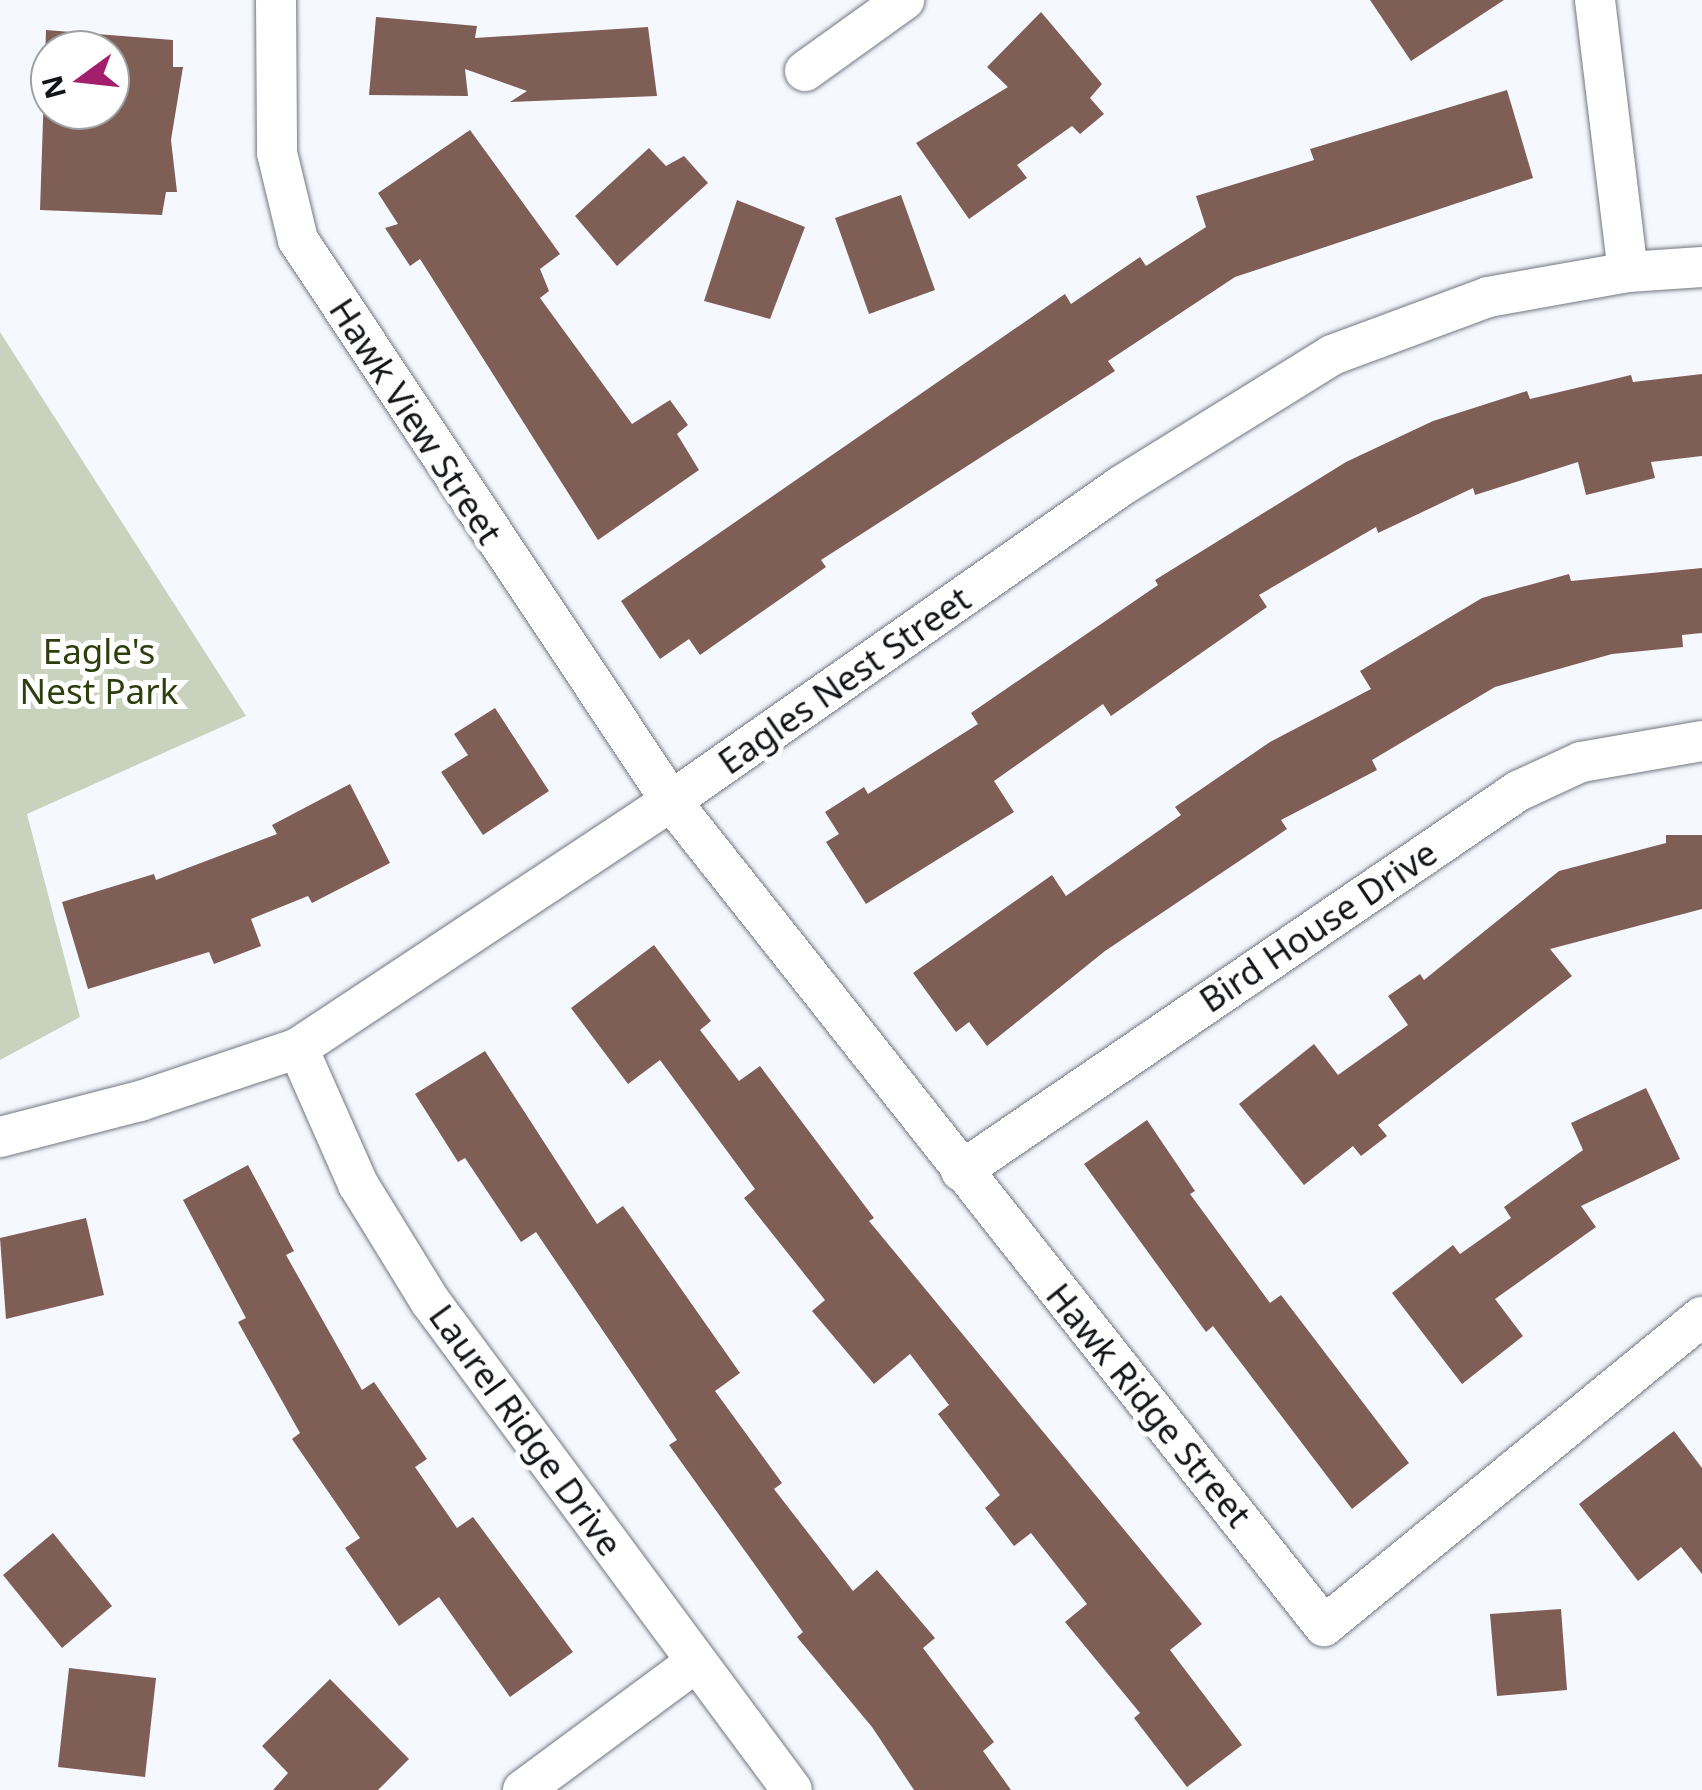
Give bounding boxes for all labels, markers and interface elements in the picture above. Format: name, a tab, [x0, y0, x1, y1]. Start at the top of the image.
north arrow	[30, 30, 130, 130]
text: N	[32, 71, 74, 103]
street label: Hawk View Street	[321, 290, 511, 552]
street label: Eagles Nest Street	[710, 577, 978, 783]
park label: Eagle's Nest Park	[20, 630, 178, 712]
street label: Bird House Drive	[1191, 831, 1445, 1021]
street label: Hawk Ridge Street	[1038, 1275, 1260, 1535]
street label: Laurel Ridge Drive	[421, 1296, 631, 1564]

